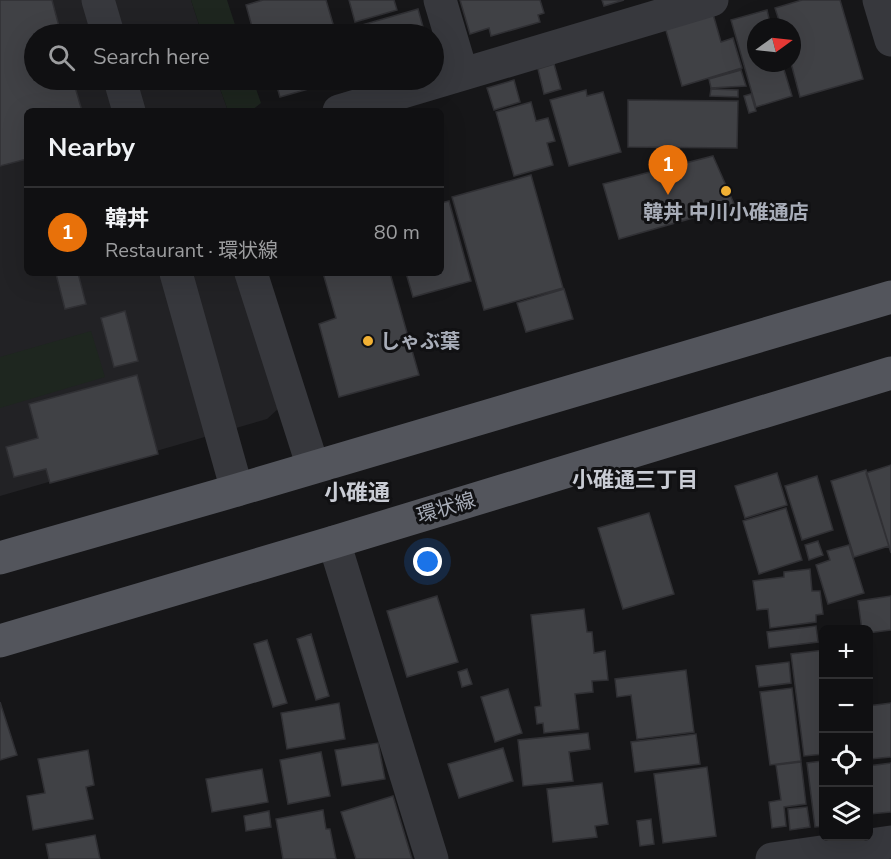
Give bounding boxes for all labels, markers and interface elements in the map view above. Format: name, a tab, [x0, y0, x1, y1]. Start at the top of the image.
north arrow	[747, 18, 801, 72]
search box	[24, 24, 444, 90]
icon: search	[45, 41, 78, 74]
text: Search here	[93, 42, 210, 72]
text: Nearby	[48, 130, 135, 165]
pin: 1	[648, 146, 688, 195]
marker: 韓丼 中川小碓通店	[719, 184, 733, 198]
place label: 韓丼 中川小碓通店	[643, 199, 809, 226]
text: 韓丼	[105, 204, 149, 234]
text: 1	[62, 219, 74, 246]
text: 80 m	[374, 219, 420, 246]
text: Restaurant · 環状線	[105, 237, 278, 264]
place label: しゃぶ葉	[380, 328, 460, 355]
marker: しゃぶ葉	[361, 334, 375, 348]
district label: 小碓通三丁目	[572, 466, 698, 494]
district label: 小碓通	[324, 478, 390, 508]
street label: 環状線	[413, 486, 479, 530]
your location	[413, 547, 442, 576]
map controls	[819, 625, 873, 841]
button: +	[819, 625, 873, 679]
button: −	[819, 679, 873, 733]
button: locate	[819, 733, 873, 787]
button: layers	[819, 787, 873, 841]

